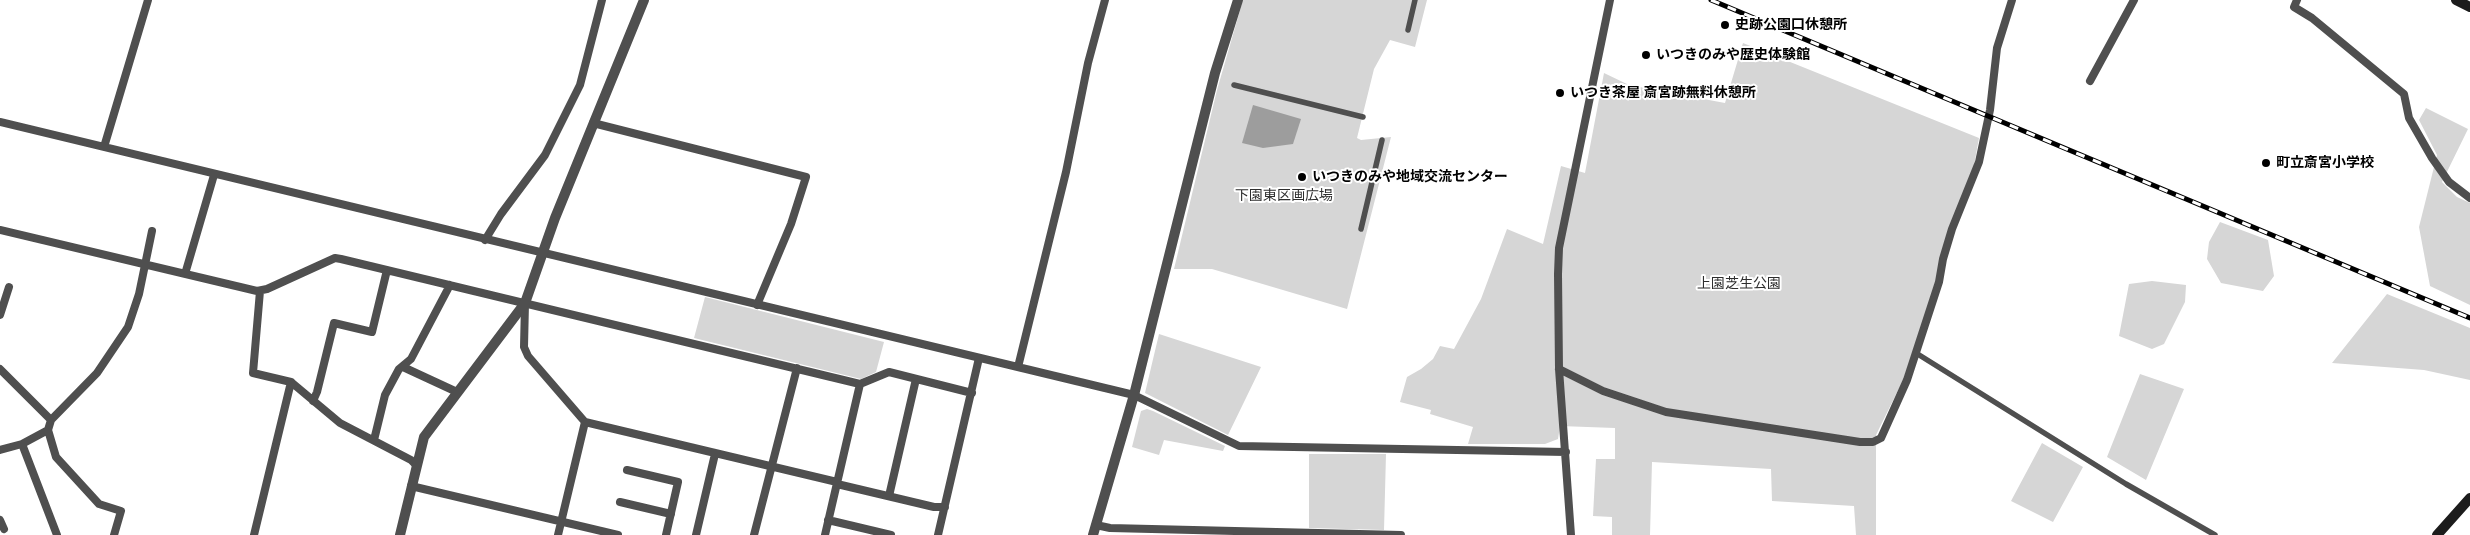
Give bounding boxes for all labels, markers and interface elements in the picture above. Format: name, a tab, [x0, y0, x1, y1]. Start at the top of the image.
place label: 史跡公園口休憩所	[1735, 17, 1847, 33]
marker: 史跡公園口休憩所	[1719, 19, 1731, 31]
place label: いつきのみや歴史体験館	[1656, 47, 1810, 63]
marker: いつきのみや歴史体験館	[1640, 49, 1652, 61]
place label: いつき茶屋 斎宮跡無料休憩所	[1570, 85, 1756, 101]
marker: いつき茶屋 斎宮跡無料休憩所	[1554, 87, 1566, 99]
place label: 町立斎宮小学校	[2276, 155, 2374, 171]
marker: 町立斎宮小学校	[2260, 157, 2272, 169]
place label: いつきのみや地域交流センター	[1312, 169, 1508, 185]
marker: いつきのみや地域交流センター	[1296, 171, 1308, 183]
park label: 下園東区画広場	[1235, 188, 1333, 204]
park label: 上園芝生公園	[1697, 276, 1781, 292]

